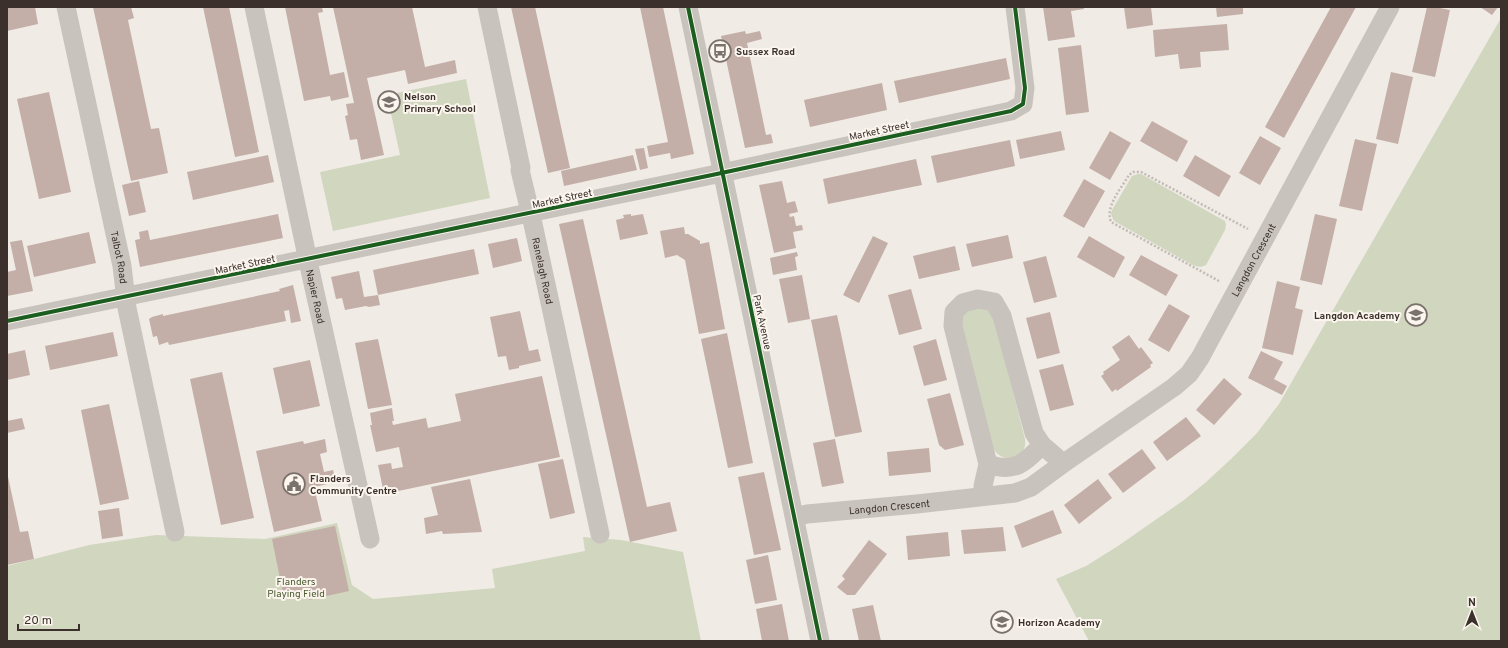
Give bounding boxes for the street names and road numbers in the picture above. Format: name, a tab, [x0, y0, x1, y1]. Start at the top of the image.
street label: Market Street	[848, 119, 911, 144]
street label: Market Street	[531, 187, 594, 212]
street label: Langdon Crescent	[1229, 221, 1280, 299]
street label: Talbot Road	[107, 230, 129, 285]
street label: Ranelagh Road	[528, 236, 555, 306]
street label: Market Street	[214, 253, 277, 278]
street label: Napier Road	[302, 268, 327, 325]
street label: Park Avenue	[749, 294, 774, 351]
street label: Langdon Crescent	[848, 498, 931, 518]

